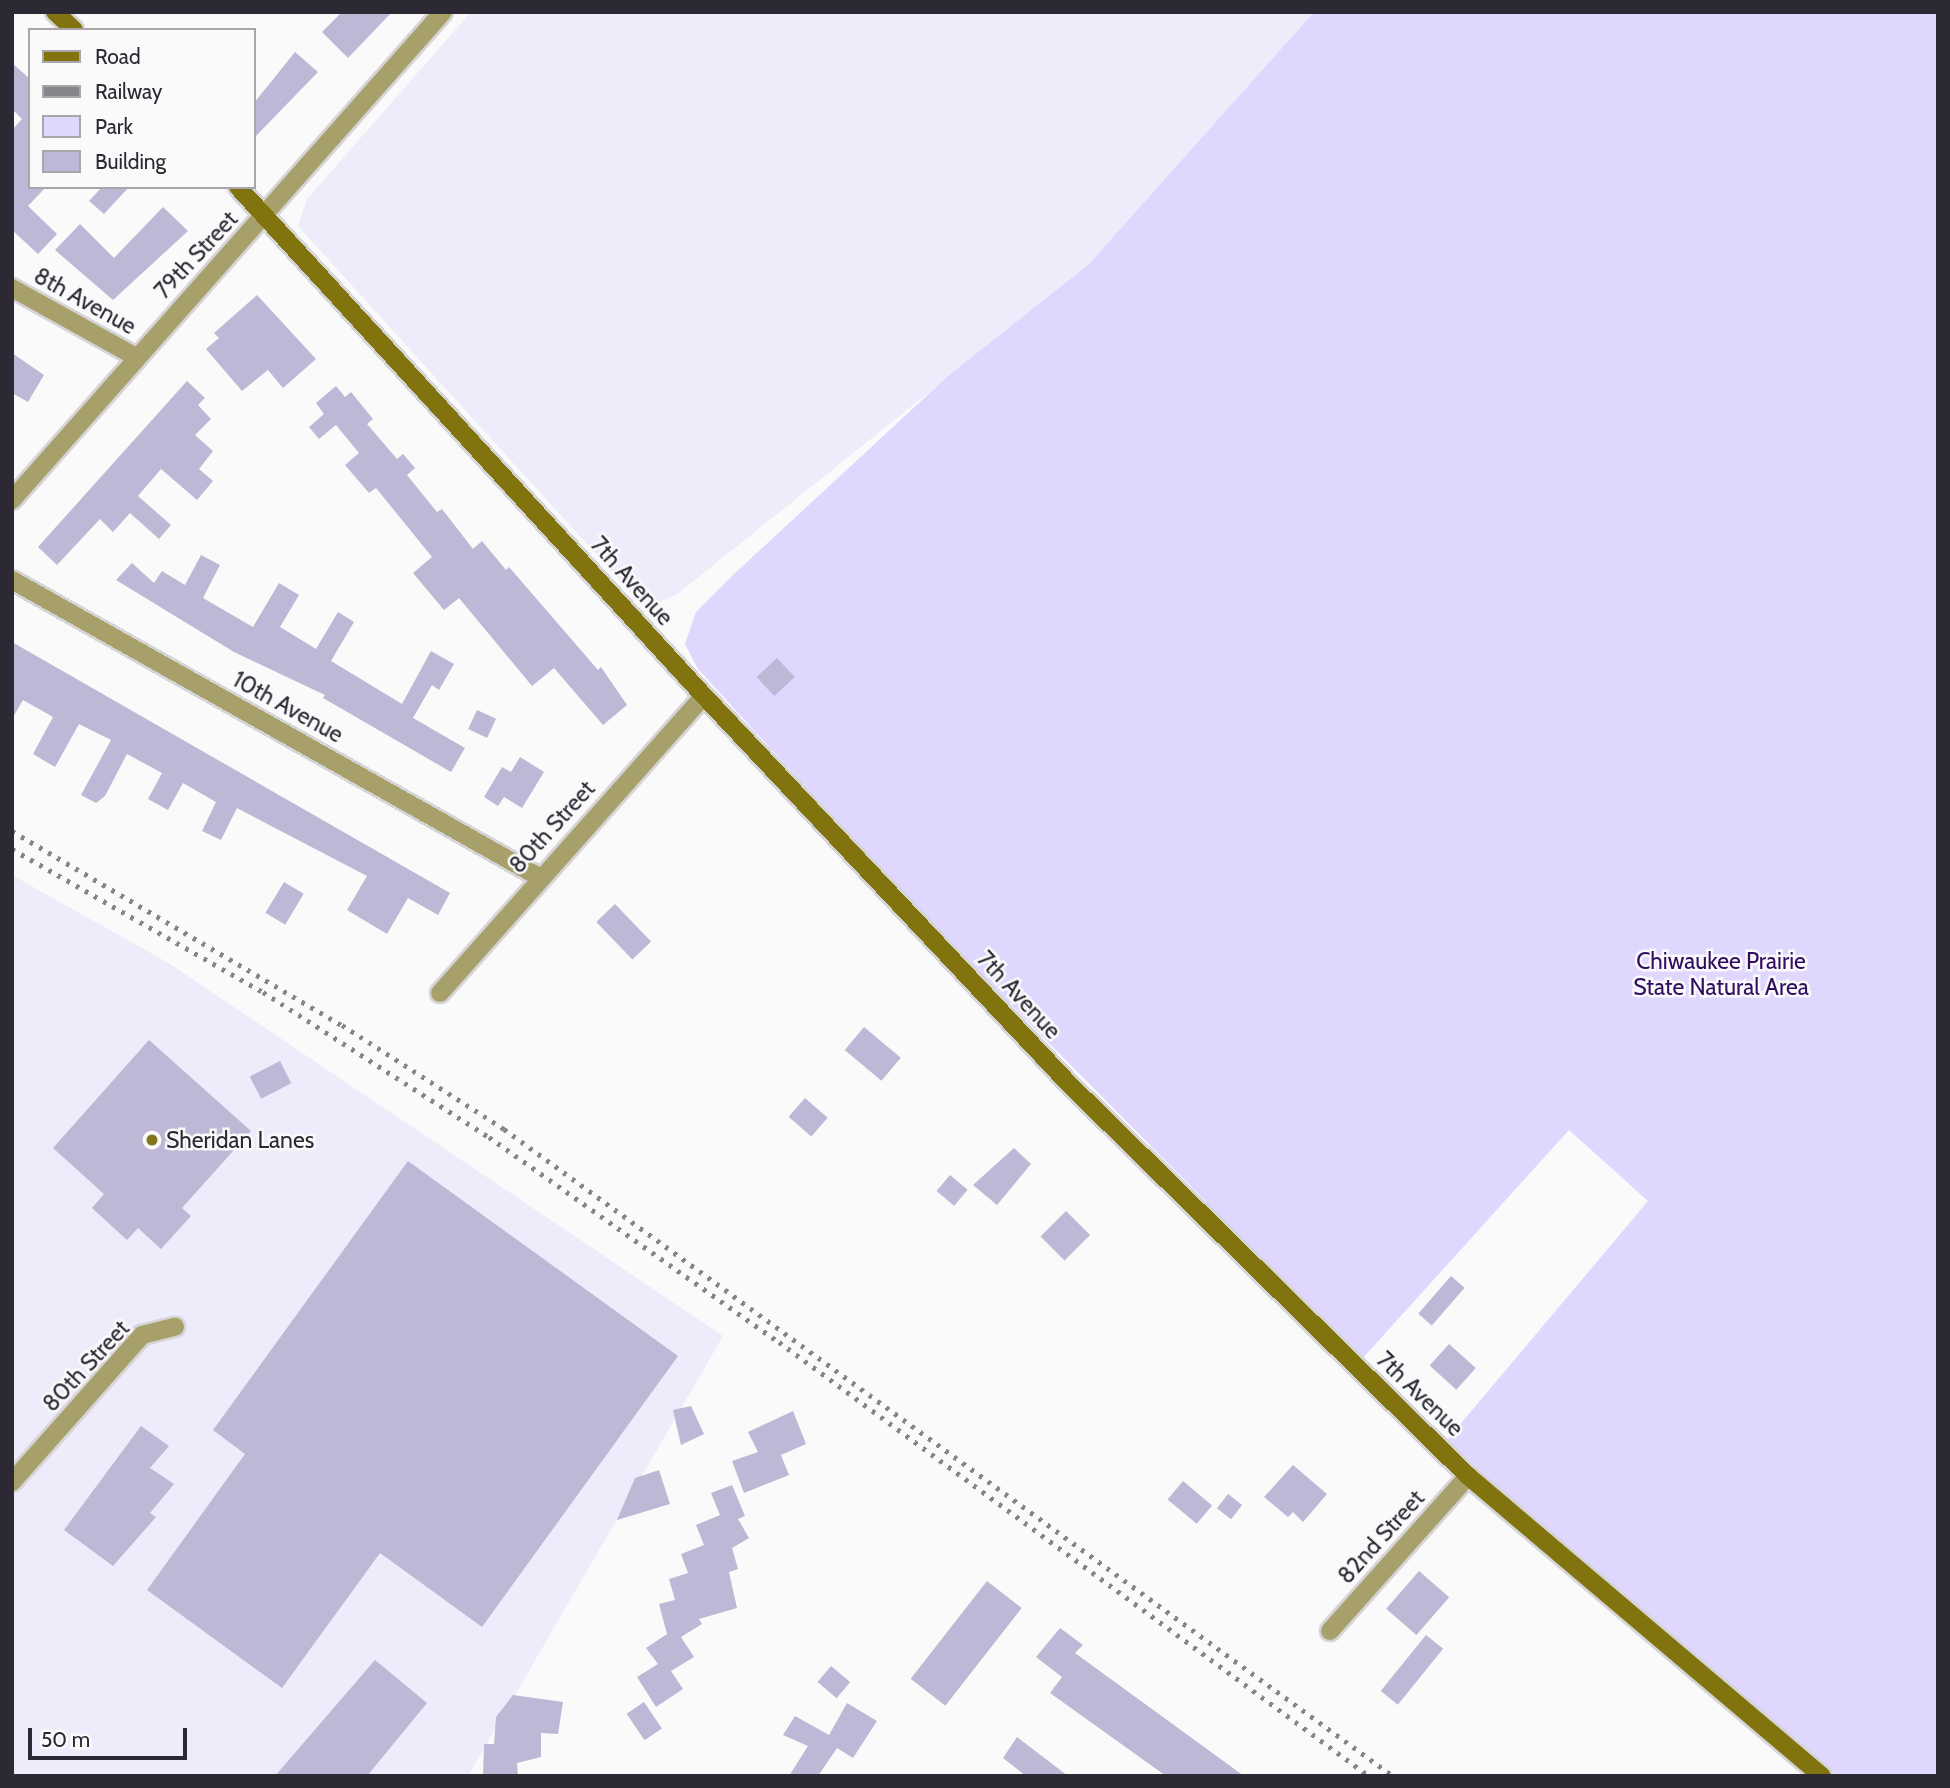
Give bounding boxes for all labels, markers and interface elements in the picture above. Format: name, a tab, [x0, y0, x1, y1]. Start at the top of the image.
legend	[28, 28, 256, 189]
text: Road	[95, 44, 141, 69]
text: Railway	[95, 79, 162, 104]
text: Park	[95, 114, 133, 139]
text: Building	[95, 149, 166, 174]
street label: 79th Street	[149, 206, 243, 304]
street label: 8th Avenue	[29, 262, 141, 340]
street label: 7th Avenue	[585, 531, 679, 631]
street label: 10th Avenue	[228, 665, 348, 749]
street label: 80th Street	[503, 775, 601, 879]
street label: 7th Avenue	[971, 945, 1067, 1045]
park label: Chiwaukee Prairie State Natural Area	[1633, 947, 1809, 1001]
place label: Sheridan Lanes	[166, 1126, 314, 1154]
marker: Sheridan Lanes	[144, 1132, 160, 1148]
street label: 80th Street	[37, 1315, 135, 1417]
street label: 7th Avenue	[1371, 1346, 1469, 1442]
street label: 82nd Street	[1332, 1485, 1430, 1589]
scale bar	[32, 1714, 191, 1758]
text: 50 m	[41, 1727, 90, 1752]

